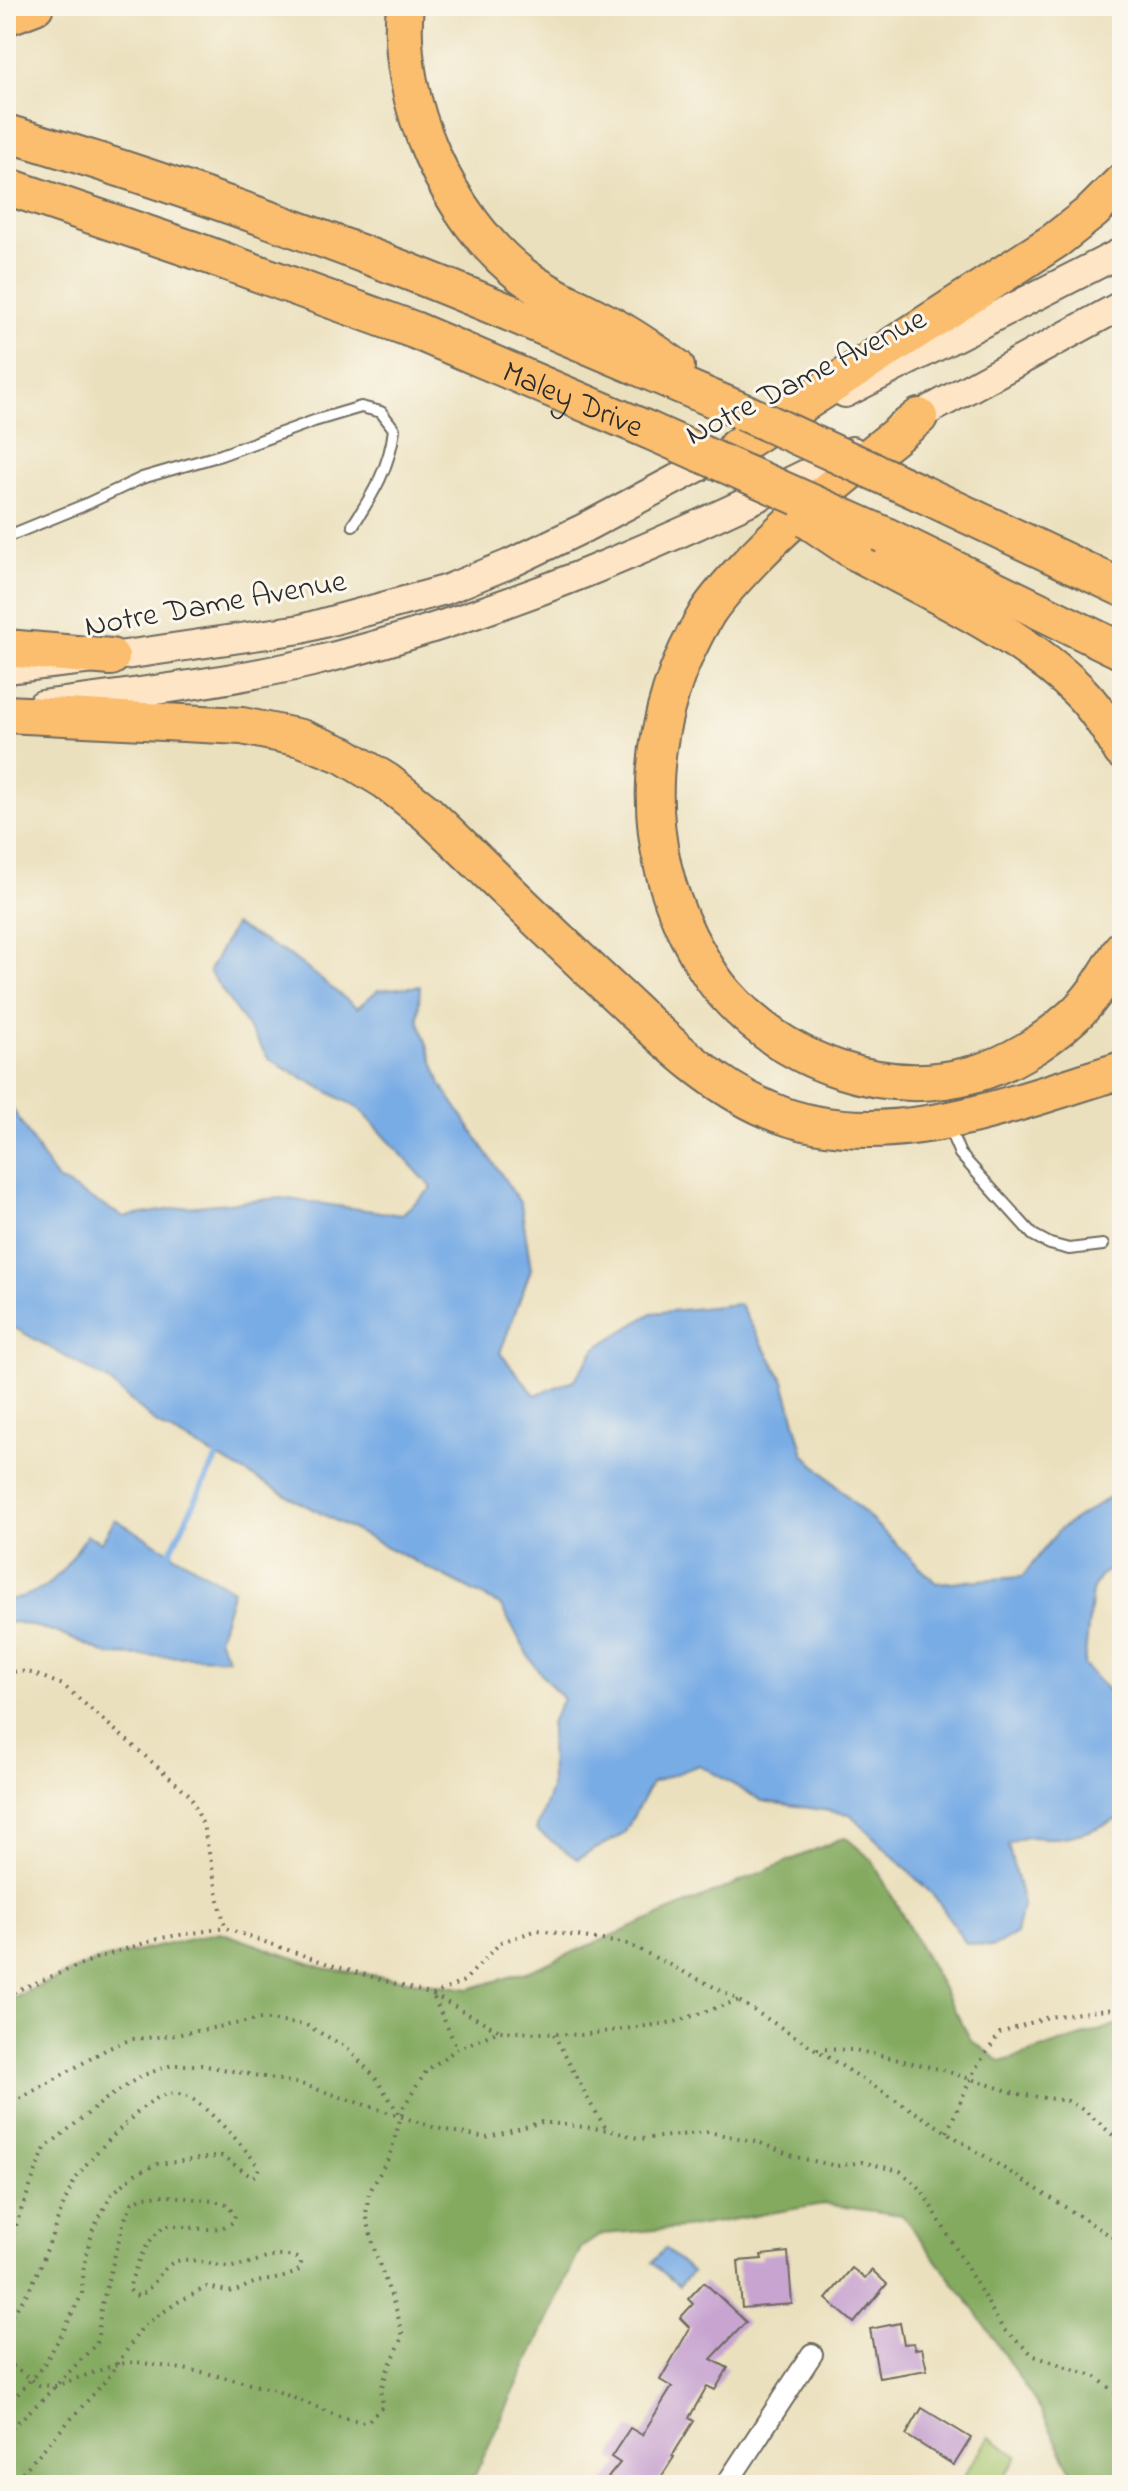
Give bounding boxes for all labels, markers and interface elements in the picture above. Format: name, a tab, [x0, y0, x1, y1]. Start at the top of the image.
street label: Notre Dame Avenue	[678, 297, 936, 459]
street label: Maley Drive	[494, 350, 650, 452]
street label: Notre Dame Avenue	[81, 559, 351, 652]

